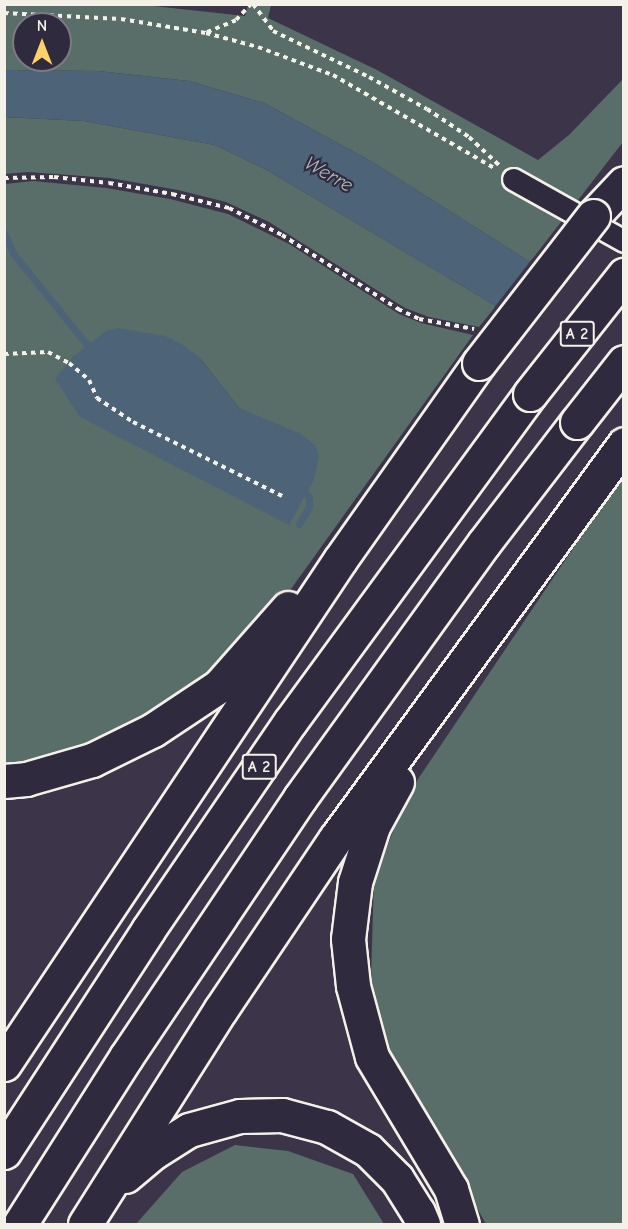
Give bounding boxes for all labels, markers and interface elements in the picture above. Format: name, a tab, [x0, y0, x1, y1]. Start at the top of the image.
north arrow	[12, 12, 72, 72]
text: N	[37, 17, 47, 35]
water label: Werre	[300, 151, 358, 197]
road number: A 2	[559, 321, 595, 347]
road number: A 2	[241, 754, 277, 780]

